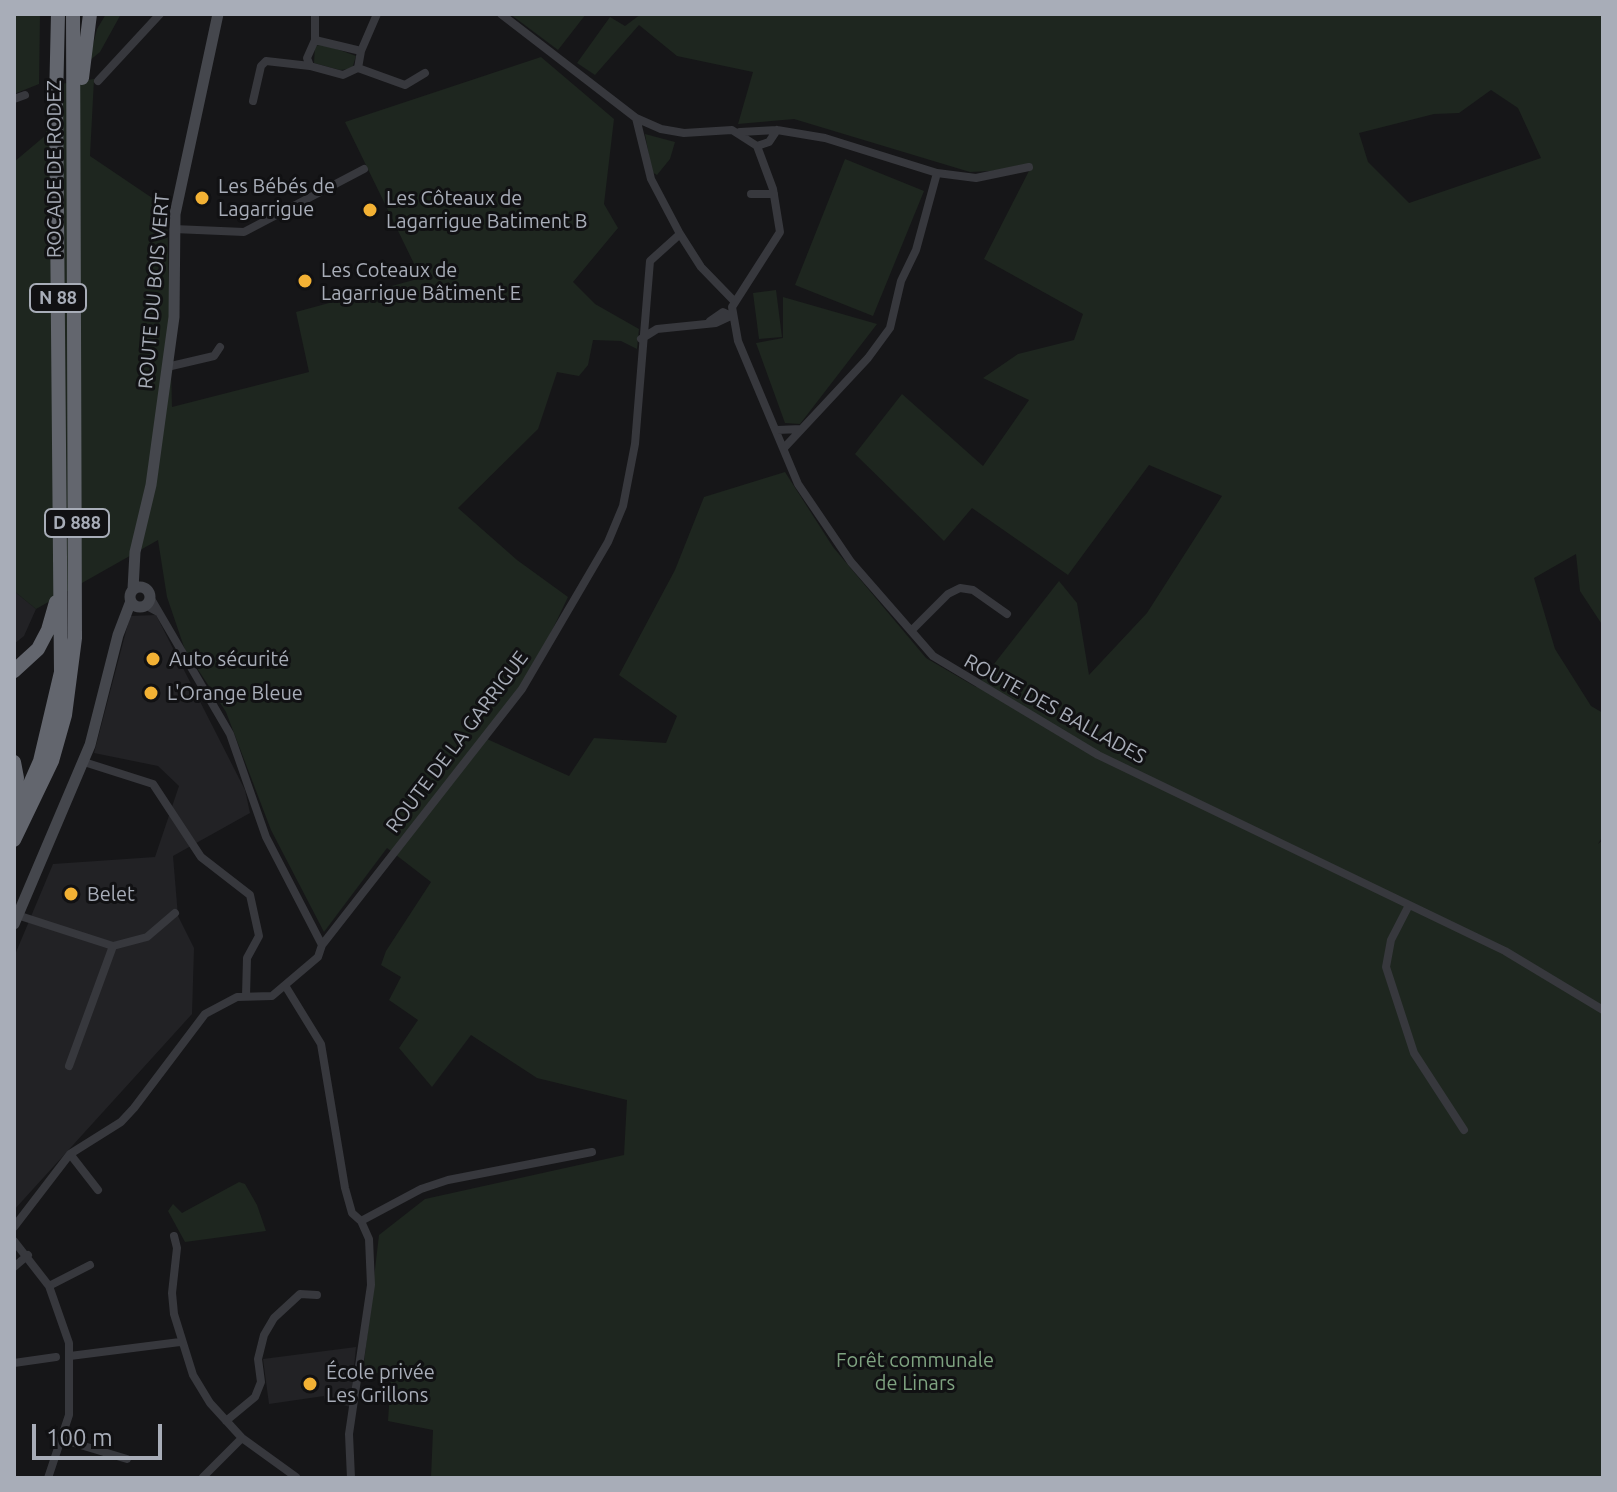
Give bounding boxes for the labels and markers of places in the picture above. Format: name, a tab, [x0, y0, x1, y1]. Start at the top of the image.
place label: Les Bébés de Lagarrigue	[218, 174, 335, 221]
place label: Les Côteaux de Lagarrigue Batiment B	[386, 186, 587, 233]
marker: Les Bébés de Lagarrigue	[193, 189, 211, 207]
marker: Les Côteaux de Lagarrigue Batiment B	[361, 201, 379, 219]
place label: Les Coteaux de Lagarrigue Bâtiment E	[321, 258, 521, 305]
marker: Les Coteaux de Lagarrigue Bâtiment E	[296, 272, 314, 290]
place label: Auto sécurité	[169, 647, 289, 671]
marker: Auto sécurité	[144, 650, 162, 668]
place label: L'Orange Bleue	[167, 681, 303, 705]
marker: L'Orange Bleue	[142, 684, 160, 702]
place label: Belet	[87, 882, 135, 906]
marker: Belet	[62, 885, 80, 903]
place label: École privée Les Grillons	[326, 1360, 435, 1407]
marker: École privée Les Grillons	[301, 1375, 319, 1393]

